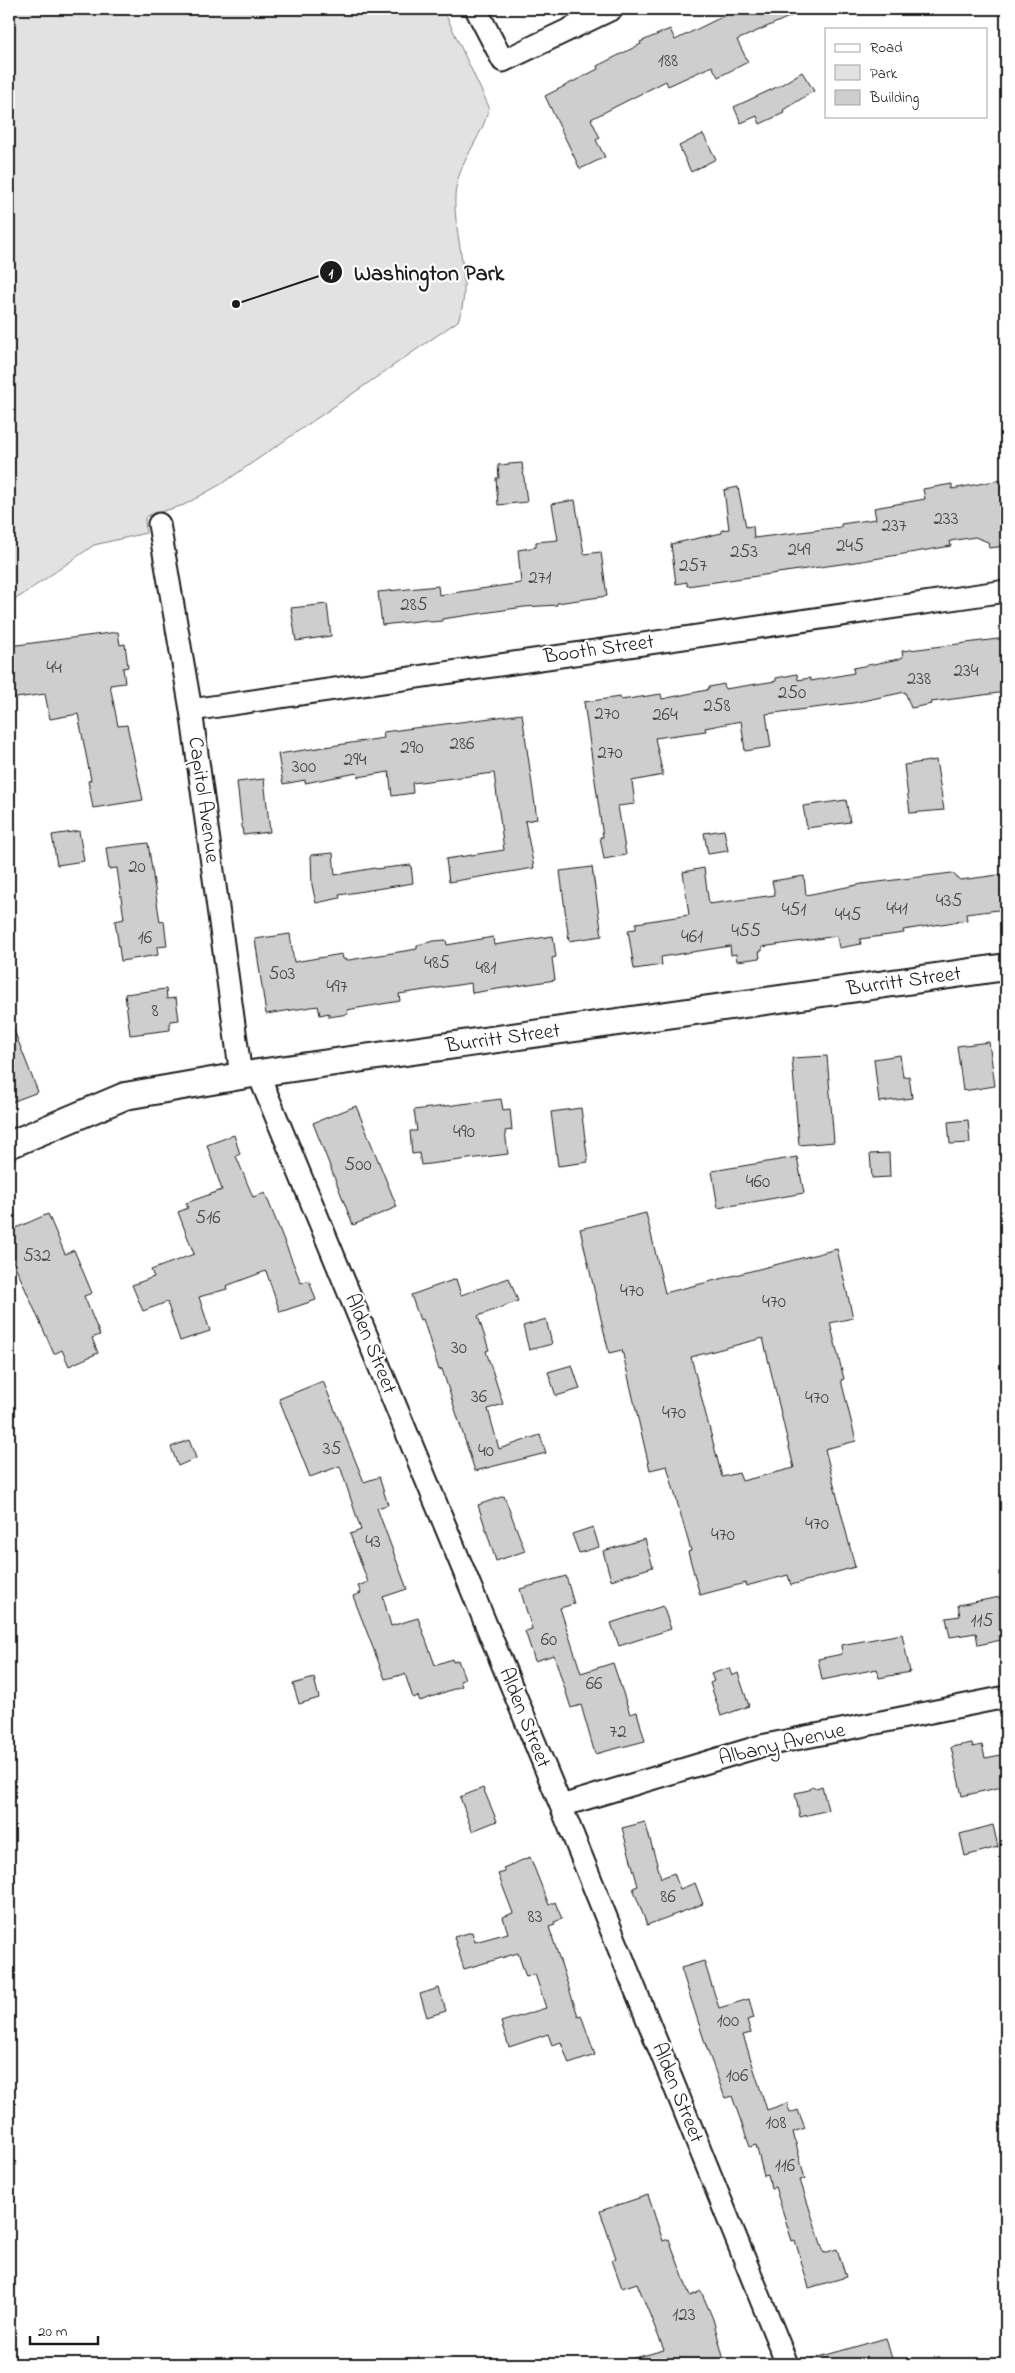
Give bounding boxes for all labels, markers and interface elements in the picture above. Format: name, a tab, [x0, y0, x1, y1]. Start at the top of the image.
legend	[825, 28, 988, 118]
text: Road	[870, 37, 903, 59]
house number: 188	[658, 48, 678, 75]
text: Park	[870, 63, 898, 85]
text: Building	[869, 87, 919, 110]
callout: Washington Park	[319, 254, 514, 291]
text: Washington Park	[354, 259, 505, 292]
text: 1	[329, 263, 334, 285]
house number: 233	[933, 506, 959, 533]
house number: 237	[881, 513, 907, 540]
house number: 245	[836, 533, 864, 560]
house number: 249	[788, 537, 811, 564]
house number: 253	[730, 539, 758, 566]
house number: 257	[679, 553, 707, 580]
house number: 271	[528, 565, 552, 592]
house number: 285	[400, 592, 428, 619]
street label: Booth Street	[541, 627, 656, 673]
house number: 44	[46, 655, 62, 682]
house number: 234	[953, 658, 979, 685]
house number: 238	[907, 666, 931, 693]
house number: 250	[778, 680, 806, 707]
house number: 258	[703, 693, 731, 720]
house number: 270	[594, 701, 620, 728]
house number: 264	[652, 702, 678, 729]
house number: 286	[450, 731, 474, 758]
street label: Capitol Avenue	[179, 735, 227, 866]
house number: 290	[400, 735, 424, 762]
house number: 270	[597, 740, 623, 767]
house number: 294	[344, 747, 367, 774]
house number: 300	[292, 754, 316, 781]
house number: 20	[128, 854, 146, 881]
house number: 435	[936, 888, 962, 915]
house number: 441	[886, 896, 908, 923]
house number: 451	[782, 897, 806, 924]
house number: 445	[835, 902, 861, 929]
house number: 455	[731, 918, 761, 945]
house number: 461	[681, 924, 703, 951]
house number: 16	[138, 925, 152, 952]
house number: 485	[424, 950, 450, 977]
house number: 481	[476, 955, 497, 982]
street label: Burritt Street	[844, 959, 963, 1005]
house number: 503	[269, 961, 296, 988]
house number: 497	[326, 974, 348, 1001]
house number: 8	[151, 998, 159, 1025]
street label: Burritt Street	[443, 1016, 562, 1062]
house number: 490	[453, 1119, 475, 1146]
house number: 500	[344, 1152, 372, 1179]
house number: 460	[746, 1169, 770, 1196]
house number: 516	[195, 1205, 221, 1232]
house number: 532	[23, 1243, 51, 1270]
house number: 470	[620, 1278, 644, 1305]
street label: Alden Street	[336, 1289, 404, 1399]
house number: 470	[762, 1289, 786, 1316]
house number: 30	[451, 1335, 467, 1362]
house number: 36	[471, 1384, 487, 1411]
house number: 470	[805, 1385, 829, 1412]
house number: 470	[662, 1400, 686, 1427]
house number: 35	[323, 1436, 341, 1463]
house number: 40	[478, 1438, 494, 1465]
house number: 470	[805, 1511, 829, 1538]
house number: 470	[711, 1522, 735, 1549]
house number: 43	[365, 1529, 381, 1556]
house number: 115	[971, 1608, 994, 1635]
house number: 60	[541, 1627, 557, 1654]
street label: Alden Street	[490, 1663, 558, 1773]
house number: 66	[586, 1671, 602, 1698]
street label: Albany Avenue	[716, 1716, 849, 1776]
house number: 72	[609, 1719, 627, 1746]
house number: 86	[660, 1884, 676, 1911]
house number: 83	[528, 1904, 543, 1931]
house number: 100	[717, 2008, 739, 2035]
street label: Alden Street	[643, 2038, 711, 2148]
house number: 106	[726, 2063, 748, 2090]
house number: 108	[765, 2110, 787, 2137]
house number: 116	[775, 2153, 795, 2180]
house number: 123	[672, 2302, 696, 2329]
scale bar	[30, 2313, 98, 2345]
text: 20 m	[38, 2321, 68, 2343]

